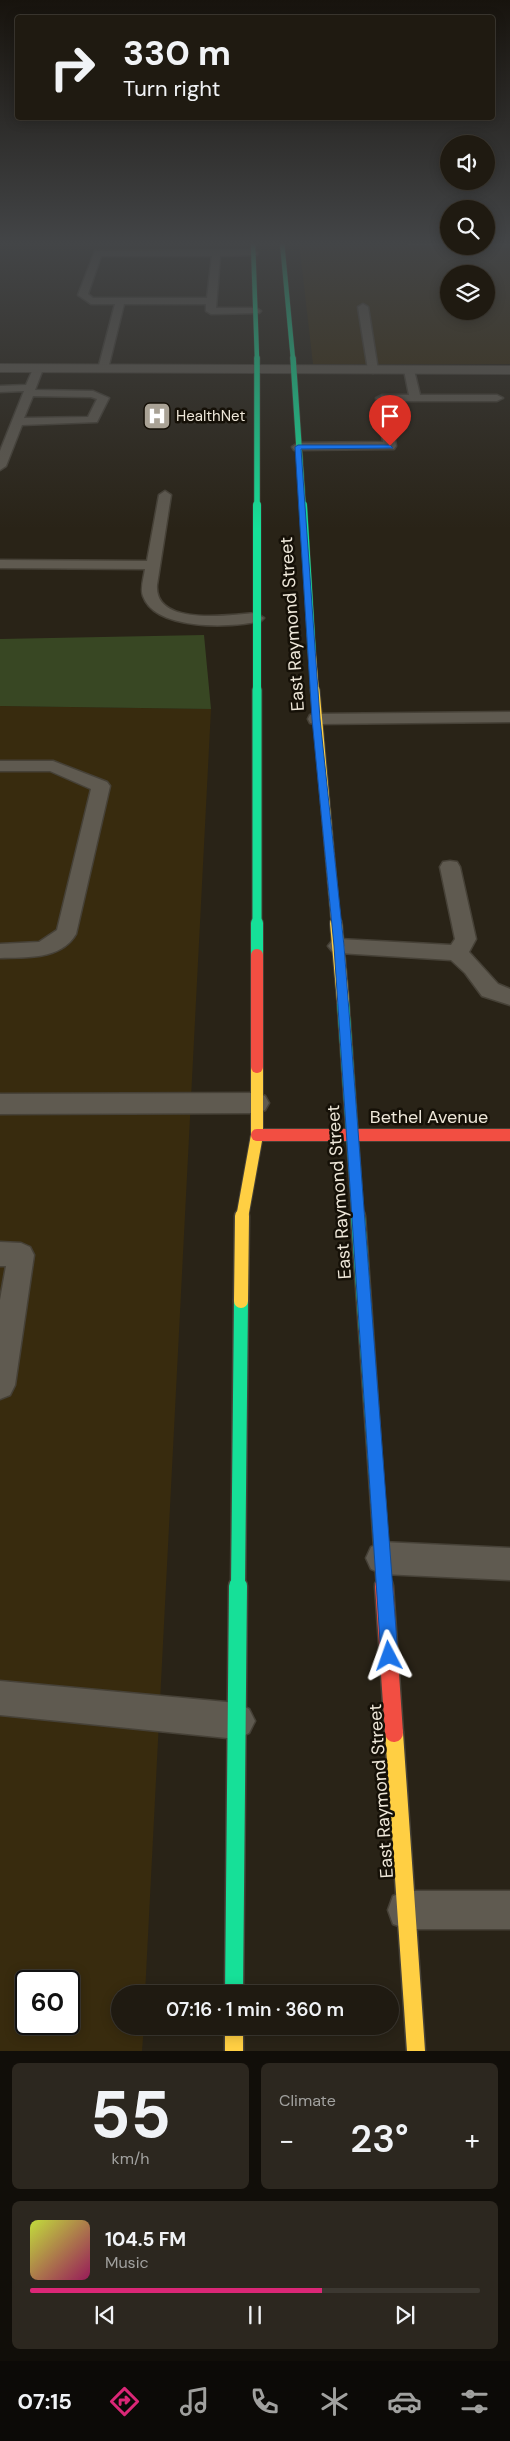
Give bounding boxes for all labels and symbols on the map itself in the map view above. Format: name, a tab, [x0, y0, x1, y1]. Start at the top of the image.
pin	[369, 395, 411, 446]
hospital icon: HealthNet	[142, 401, 172, 431]
place label: HealthNet	[176, 406, 245, 426]
street label: East Raymond Street	[274, 536, 310, 712]
street label: East Raymond Street	[321, 1104, 357, 1280]
street label: Bethel Avenue	[370, 1105, 488, 1129]
position arrow	[362, 1629, 414, 1681]
street label: East Raymond Street	[363, 1703, 399, 1879]
speed limit sign: 60	[15, 1970, 80, 2035]

